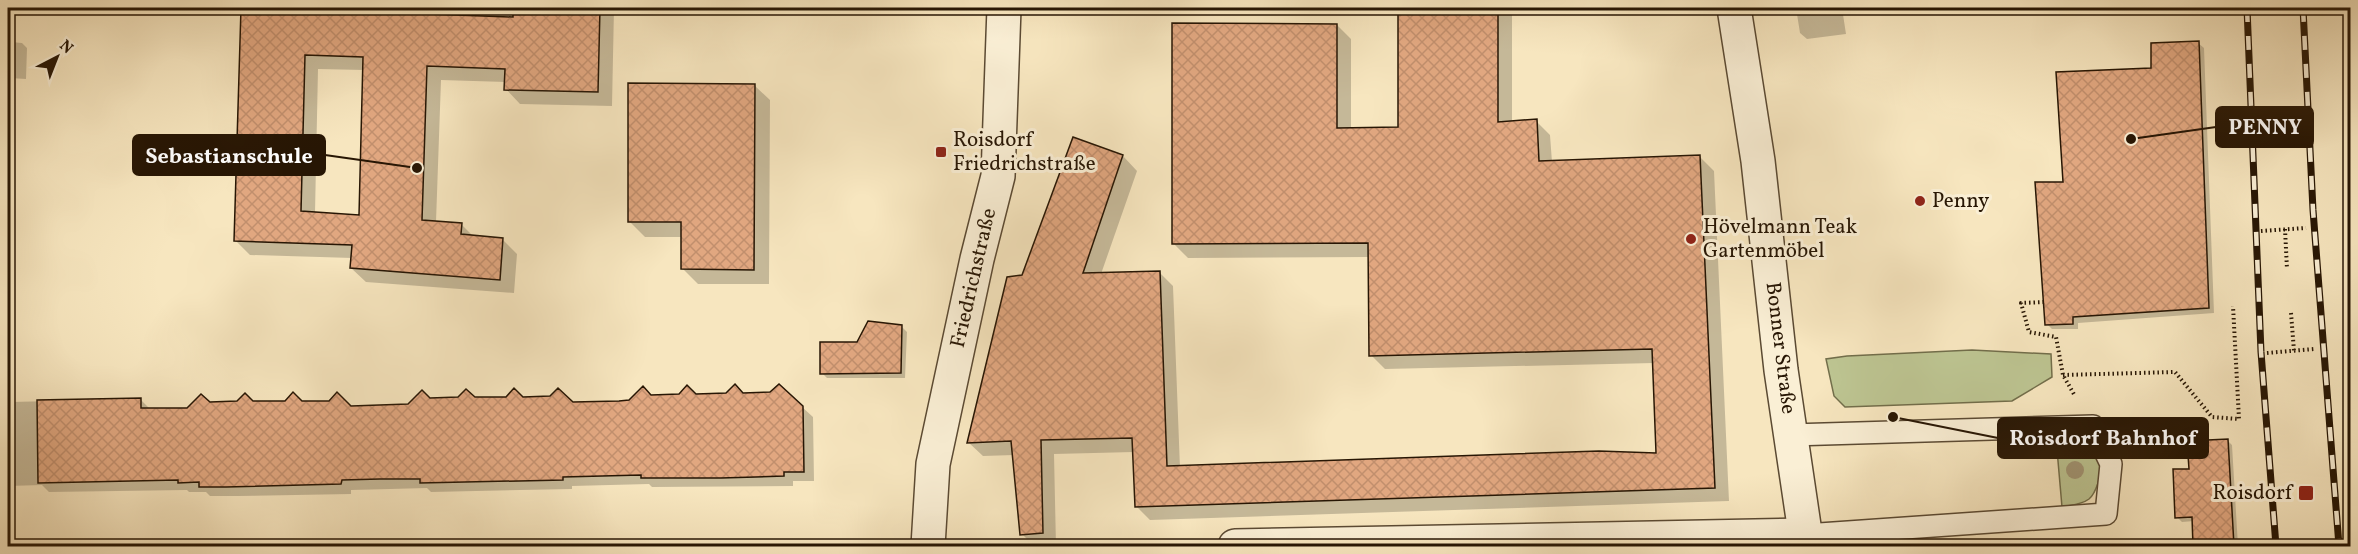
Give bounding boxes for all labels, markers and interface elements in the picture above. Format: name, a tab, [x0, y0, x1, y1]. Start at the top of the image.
north arrow	[27, 27, 87, 87]
text: N	[54, 35, 78, 60]
callout: PENNY	[2216, 107, 2313, 147]
text: PENNY	[2228, 113, 2302, 144]
place label: Roisdorf Friedrichstraße	[953, 126, 1096, 179]
callout: Sebastianschule	[133, 135, 325, 175]
text: Sebastianschule	[145, 142, 313, 173]
marker: Roisdorf Friedrichstraße	[934, 145, 948, 159]
place label: Penny	[1932, 187, 1990, 216]
marker: Penny	[1913, 194, 1927, 208]
street label: Friedrichstraße	[944, 205, 1004, 351]
place label: Hövelmann Teak Gartenmöbel	[1703, 213, 1858, 266]
marker: Hövelmann Teak Gartenmöbel	[1684, 232, 1698, 246]
street label: Bonner Straße	[1758, 280, 1803, 416]
callout: Roisdorf Bahnhof	[1998, 418, 2208, 458]
text: Roisdorf Bahnhof	[2009, 424, 2199, 455]
place label: Roisdorf	[2213, 479, 2294, 508]
marker: Roisdorf	[2297, 484, 2315, 502]

